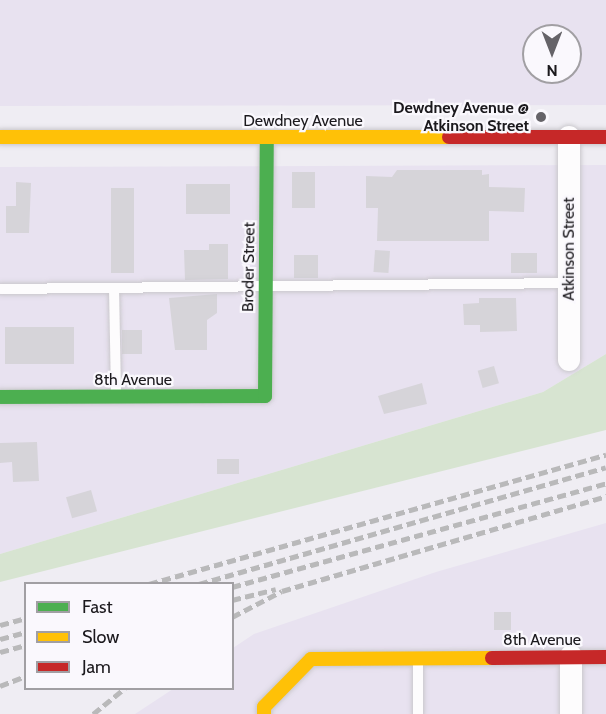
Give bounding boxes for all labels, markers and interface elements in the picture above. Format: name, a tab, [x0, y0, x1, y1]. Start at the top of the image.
north arrow	[522, 24, 582, 84]
text: N	[546, 61, 558, 80]
place label: Dewdney Avenue @ Atkinson Street	[393, 98, 529, 136]
marker: Dewdney Avenue @ Atkinson Street	[534, 110, 548, 124]
street label: Dewdney Avenue	[243, 111, 363, 131]
street label: Atkinson Street	[559, 197, 579, 301]
street label: Broder Street	[239, 222, 259, 312]
street label: 8th Avenue	[94, 370, 172, 390]
legend	[24, 582, 234, 690]
text: Fast	[82, 596, 113, 618]
text: Slow	[82, 626, 119, 648]
street label: 8th Avenue	[503, 630, 581, 650]
text: Jam	[82, 656, 111, 678]

